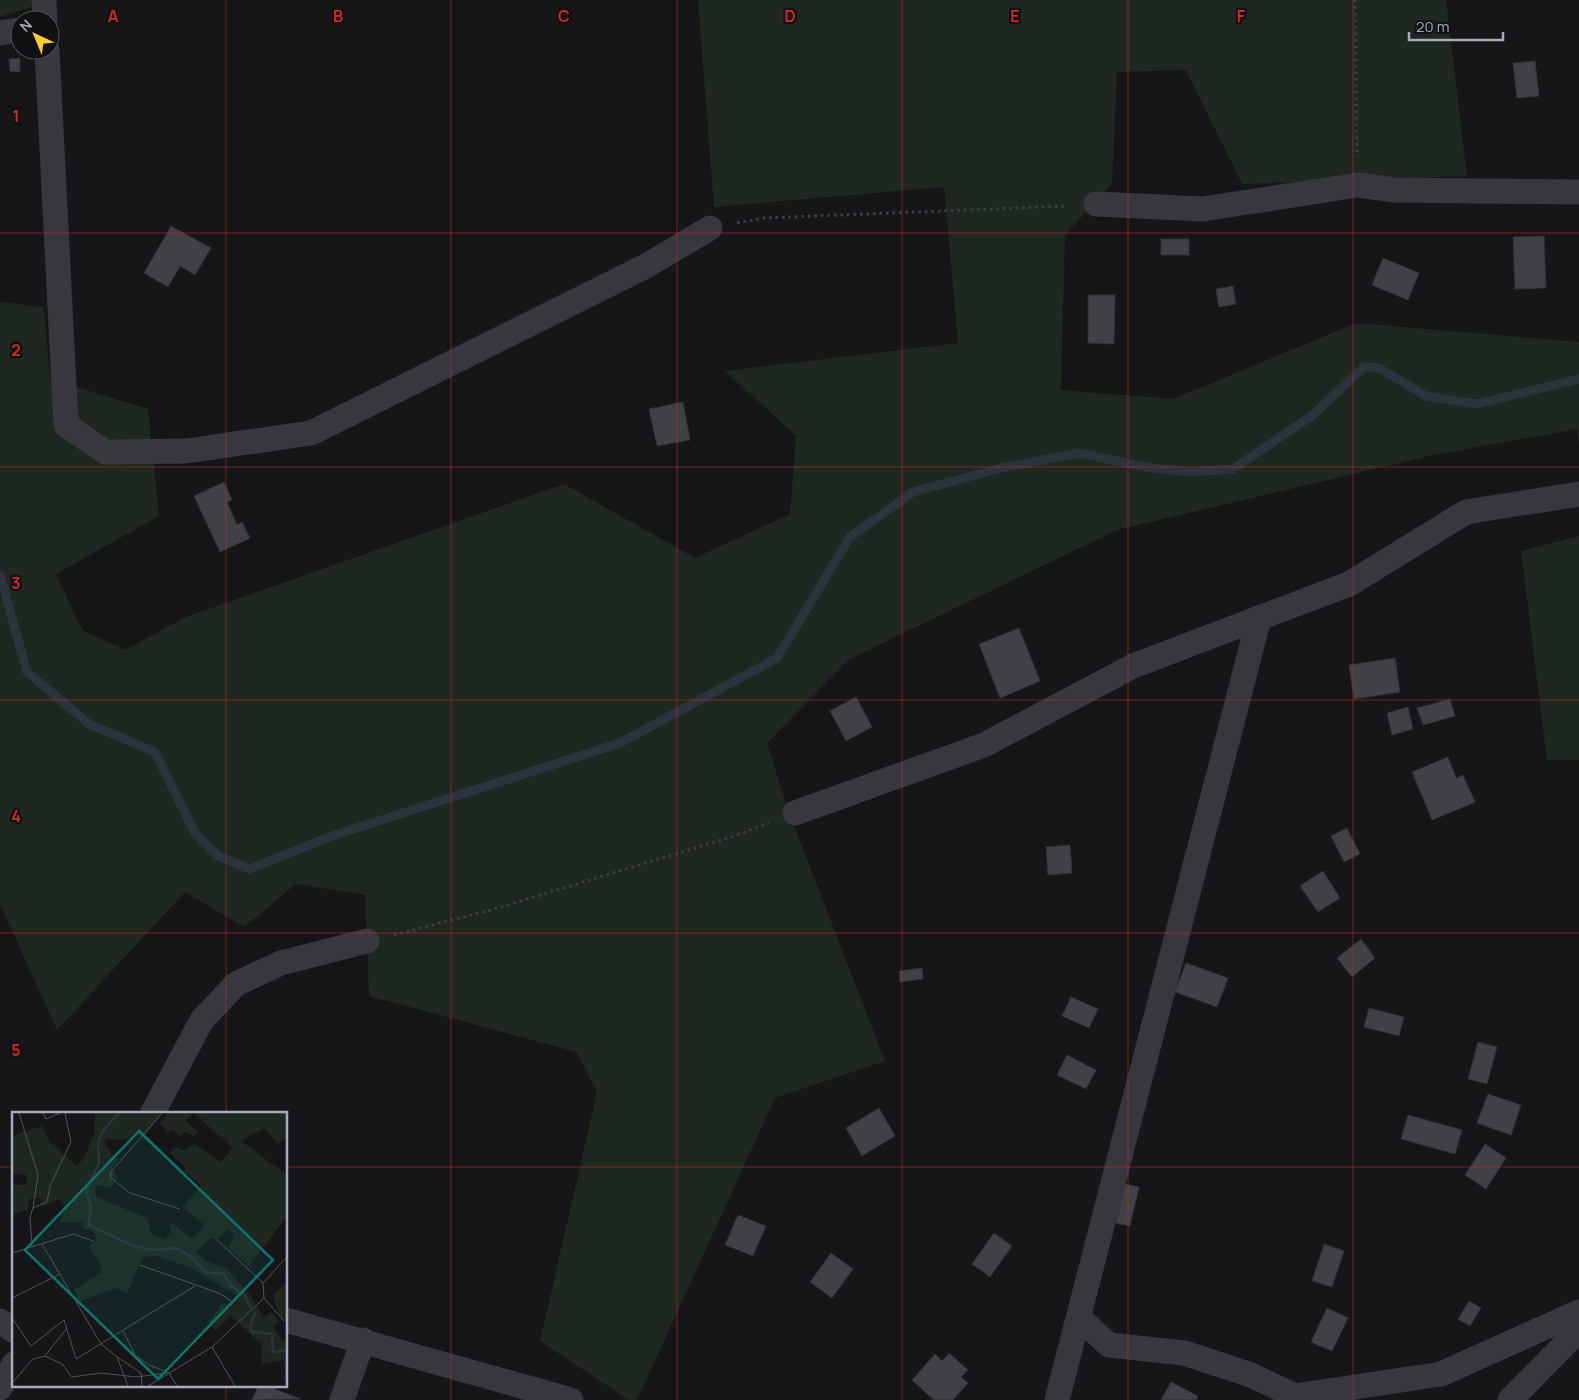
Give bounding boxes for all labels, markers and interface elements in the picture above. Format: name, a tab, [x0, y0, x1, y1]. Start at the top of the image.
text: A	[108, 5, 119, 27]
text: B	[333, 5, 343, 27]
text: C	[558, 5, 570, 27]
text: D	[784, 5, 796, 27]
text: E	[1010, 5, 1020, 27]
text: F	[1237, 5, 1246, 27]
north arrow	[10, 10, 60, 60]
scale bar	[1409, 10, 1503, 42]
text: N	[15, 15, 36, 36]
text: 20 m	[1416, 16, 1449, 37]
text: 1	[12, 105, 20, 127]
text: 2	[11, 339, 21, 361]
text: 3	[11, 572, 21, 594]
text: 4	[11, 805, 21, 827]
text: 5	[11, 1039, 21, 1061]
inset map	[12, 1112, 288, 1388]

